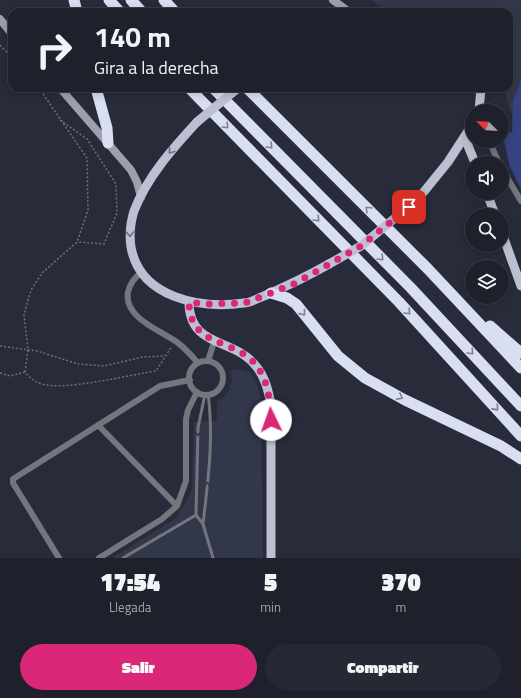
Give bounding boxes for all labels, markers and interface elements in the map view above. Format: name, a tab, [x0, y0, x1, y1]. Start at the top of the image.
text: 140 m	[94, 15, 171, 58]
icon: right	[28, 24, 80, 76]
text: Gira a la derecha	[94, 54, 219, 81]
north arrow	[465, 104, 509, 148]
map controls	[465, 104, 509, 304]
one-way arrow	[221, 121, 229, 129]
one-way arrow	[265, 141, 273, 149]
one-way arrow	[169, 147, 176, 154]
button: sound	[465, 156, 509, 200]
pin	[392, 190, 426, 224]
icon: arrive	[398, 196, 420, 218]
one-way arrow	[365, 206, 373, 214]
button: search	[465, 208, 509, 252]
one-way arrow	[312, 214, 320, 222]
one-way arrow	[126, 231, 134, 237]
one-way arrow	[376, 253, 384, 261]
button: layers	[465, 260, 509, 304]
one-way arrow	[403, 307, 410, 315]
one-way arrow	[299, 308, 306, 315]
one-way arrow	[466, 347, 474, 355]
one-way arrow	[396, 393, 403, 400]
position arrow	[250, 399, 292, 441]
one-way arrow	[491, 403, 498, 411]
one-way arrow	[194, 430, 203, 436]
one-way arrow	[203, 482, 212, 488]
text: 17:54	[100, 564, 160, 600]
text: 5	[264, 564, 277, 600]
text: 370	[381, 564, 421, 600]
text: Llegada	[109, 597, 151, 617]
text: min	[260, 597, 281, 617]
text: m	[395, 597, 406, 617]
button: Salir	[20, 644, 257, 690]
button: Compartir	[265, 644, 501, 690]

